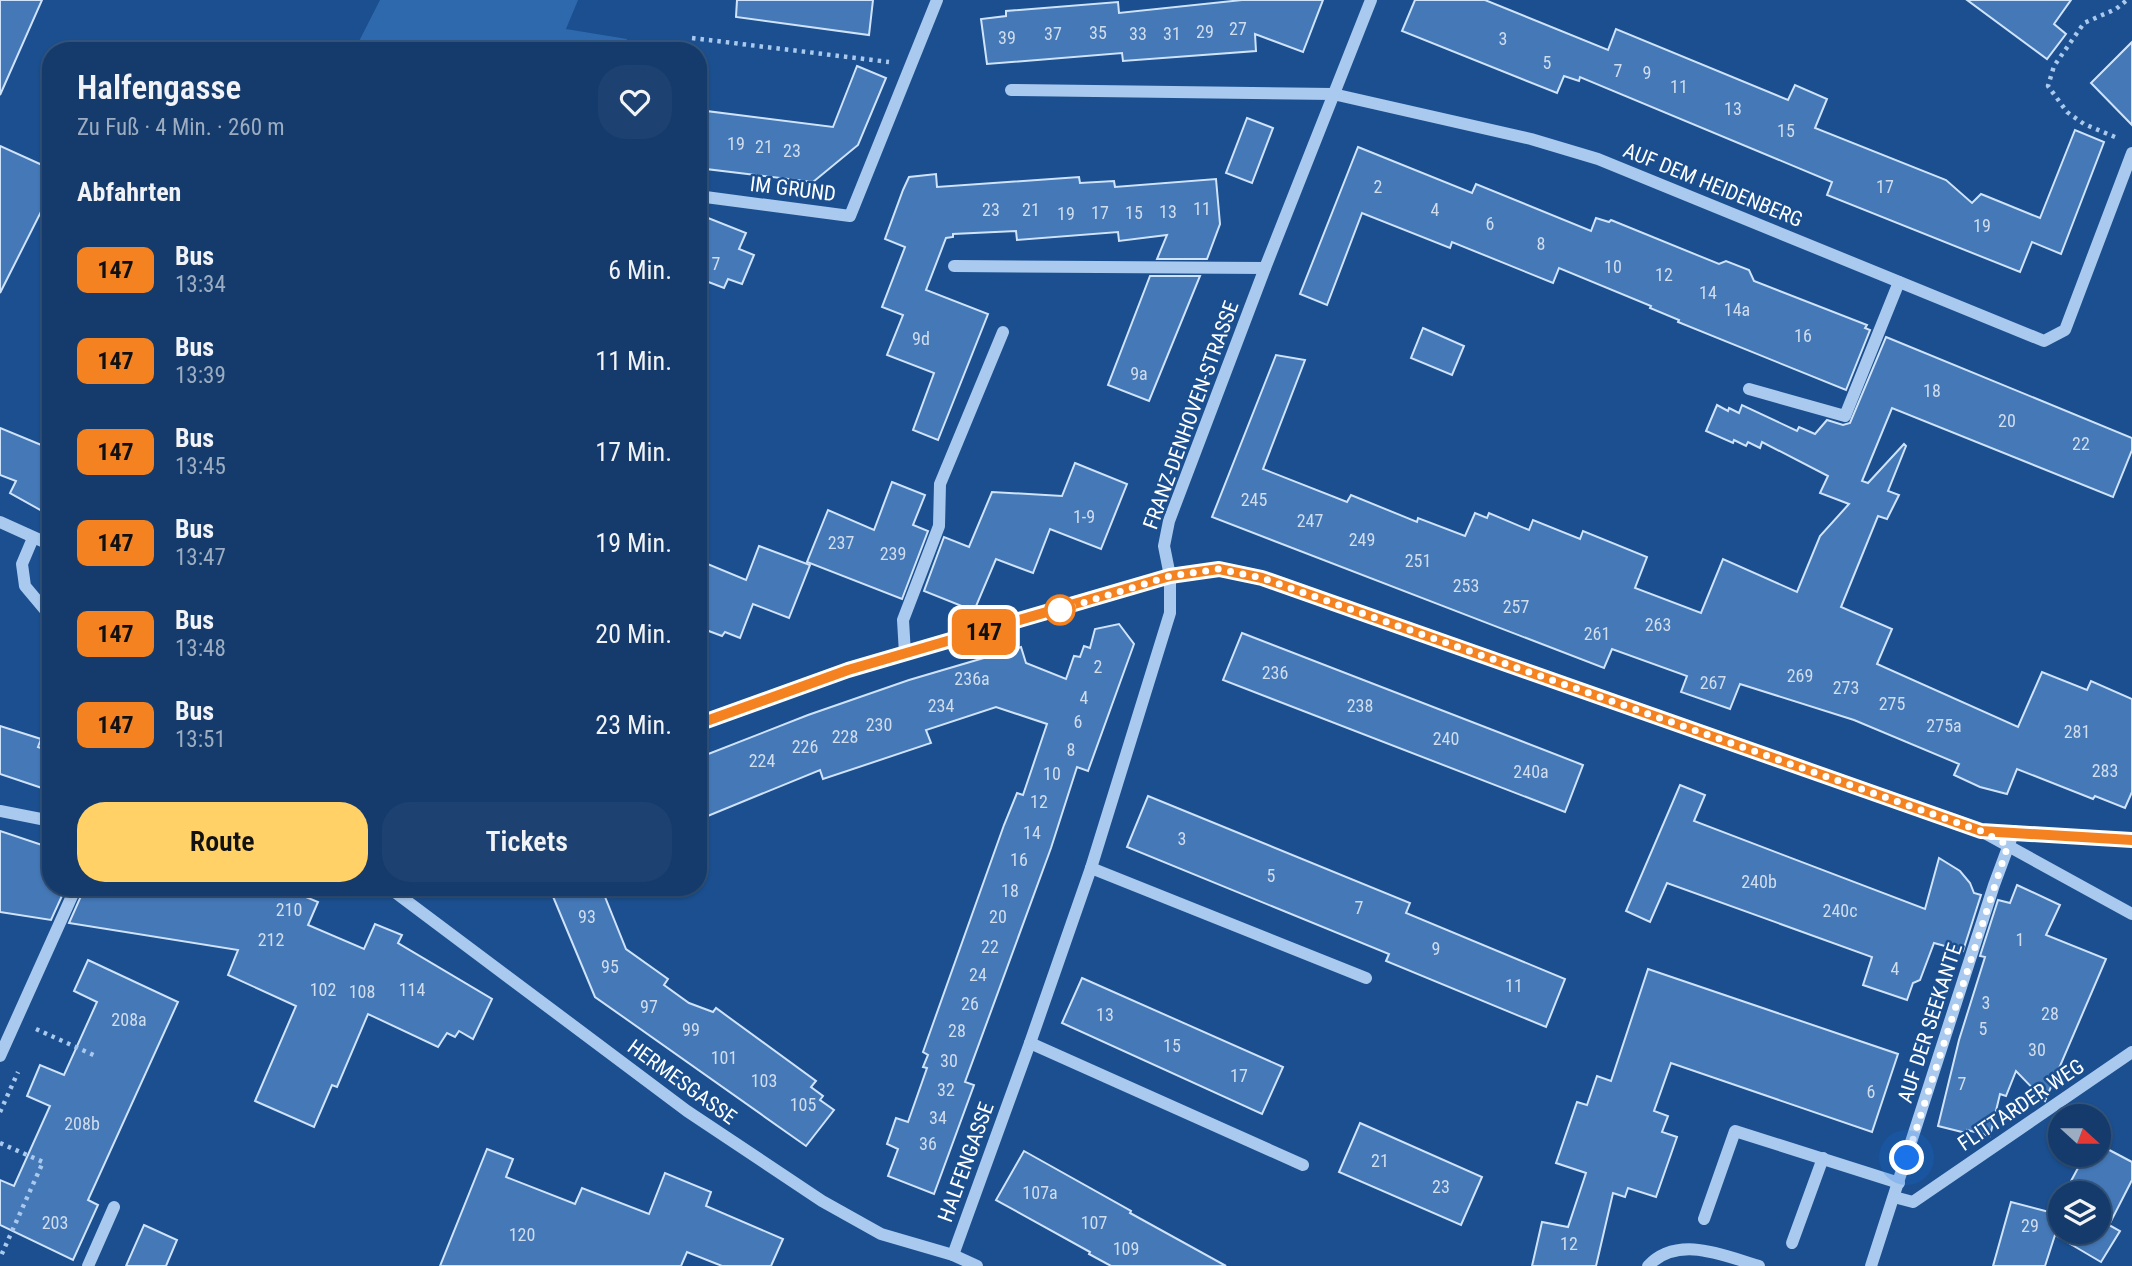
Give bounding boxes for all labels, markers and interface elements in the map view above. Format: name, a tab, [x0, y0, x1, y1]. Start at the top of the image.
house number: 27	[1229, 18, 1247, 39]
house number: 29	[1196, 21, 1214, 42]
house number: 35	[1089, 22, 1107, 43]
house number: 37	[1044, 23, 1062, 44]
house number: 33	[1129, 23, 1147, 44]
house number: 31	[1163, 23, 1181, 44]
house number: 39	[998, 27, 1016, 48]
house number: 3	[1499, 28, 1507, 49]
house number: 5	[1543, 52, 1552, 73]
house number: 7	[1614, 60, 1623, 81]
house number: 9	[1643, 62, 1651, 83]
button: heart	[598, 65, 672, 139]
text: Halfengasse	[77, 68, 241, 107]
house number: 11	[1670, 76, 1688, 97]
house number: 13	[1724, 98, 1742, 119]
text: Zu Fuß · 4 Min. · 260 m	[77, 114, 285, 141]
house number: 15	[1777, 120, 1795, 141]
house number: 19	[727, 133, 745, 154]
house number: 21	[755, 136, 773, 157]
street label: AUF DEM HEIDENBERG	[1620, 138, 1806, 232]
house number: 23	[783, 140, 801, 161]
street label: IM GRUND	[749, 172, 837, 206]
house number: 2	[1374, 176, 1383, 197]
house number: 17	[1876, 176, 1894, 197]
text: Abfahrten	[77, 177, 181, 207]
house number: 11	[1193, 198, 1211, 219]
house number: 23	[982, 199, 1000, 220]
house number: 21	[1022, 199, 1040, 220]
house number: 4	[1431, 199, 1440, 220]
house number: 13	[1159, 201, 1177, 222]
house number: 17	[1091, 202, 1109, 223]
house number: 15	[1125, 202, 1143, 223]
house number: 19	[1057, 203, 1075, 224]
house number: 6	[1486, 213, 1494, 234]
house number: 19	[1973, 215, 1991, 236]
house number: 8	[1537, 233, 1545, 254]
text: Bus	[175, 241, 214, 271]
house number: 7	[712, 253, 721, 274]
text: 6 Min.	[608, 255, 672, 285]
text: 147	[97, 256, 134, 284]
house number: 10	[1604, 256, 1622, 277]
house number: 12	[1655, 264, 1673, 285]
text: 13:34	[175, 271, 226, 298]
house number: 14	[1699, 282, 1717, 303]
street label: FRANZ-DENHOVEN-STRASSE	[1138, 298, 1244, 532]
house number: 14a	[1724, 299, 1750, 320]
house number: 16	[1794, 325, 1812, 346]
house number: 9d	[912, 328, 930, 349]
text: Bus	[175, 332, 214, 362]
text: 11 Min.	[595, 346, 672, 376]
text: 147	[97, 347, 134, 375]
text: 13:39	[175, 362, 226, 389]
house number: 9a	[1130, 363, 1148, 384]
house number: 18	[1923, 380, 1941, 401]
house number: 20	[1998, 410, 2016, 431]
text: Bus	[175, 423, 214, 453]
house number: 22	[2072, 433, 2090, 454]
text: 17 Min.	[595, 437, 672, 467]
text: 147	[97, 438, 134, 466]
text: 13:45	[175, 453, 226, 480]
house number: 245	[1241, 489, 1267, 510]
house number: 1-9	[1073, 506, 1095, 527]
house number: 247	[1297, 510, 1323, 531]
text: Bus	[175, 514, 214, 544]
text: 19 Min.	[595, 528, 672, 558]
text: 147	[97, 529, 134, 557]
house number: 249	[1349, 529, 1375, 550]
house number: 237	[828, 532, 854, 553]
house number: 239	[880, 543, 906, 564]
text: 13:47	[175, 544, 226, 571]
house number: 251	[1405, 550, 1431, 571]
house number: 253	[1453, 575, 1479, 596]
unlabelled marker	[1045, 595, 1075, 625]
house number: 257	[1503, 596, 1529, 617]
text: Bus	[175, 605, 214, 635]
line badge: 147	[944, 609, 1024, 655]
house number: 263	[1645, 614, 1671, 635]
text: 147	[966, 618, 1002, 646]
text: 20 Min.	[595, 619, 672, 649]
text: 147	[97, 620, 134, 648]
house number: 261	[1584, 623, 1610, 644]
text: 13:48	[175, 635, 226, 662]
house number: 2	[1094, 656, 1103, 677]
house number: 236	[1262, 662, 1288, 683]
house number: 269	[1787, 665, 1813, 686]
house number: 236a	[954, 668, 990, 689]
house number: 267	[1700, 672, 1726, 693]
house number: 273	[1833, 677, 1859, 698]
house number: 4	[1080, 687, 1089, 708]
house number: 275	[1879, 693, 1905, 714]
house number: 234	[928, 695, 954, 716]
house number: 238	[1347, 695, 1373, 716]
text: Bus	[175, 696, 214, 726]
text: 23 Min.	[595, 710, 672, 740]
text: 147	[97, 711, 134, 739]
house number: 6	[1074, 711, 1082, 732]
house number: 230	[866, 714, 892, 735]
house number: 275a	[1926, 715, 1962, 736]
house number: 281	[2064, 721, 2090, 742]
text: 13:51	[175, 726, 226, 753]
house number: 228	[832, 726, 858, 747]
house number: 240	[1433, 728, 1459, 749]
house number: 226	[792, 736, 818, 757]
house number: 8	[1067, 739, 1075, 760]
house number: 224	[749, 750, 775, 771]
house number: 283	[2092, 760, 2118, 781]
house number: 240a	[1513, 761, 1549, 782]
house number: 10	[1043, 763, 1061, 784]
house number: 12	[1030, 791, 1048, 812]
button: Route	[77, 802, 368, 882]
button: Tickets	[382, 802, 672, 882]
house number: 14	[1023, 822, 1041, 843]
house number: 3	[1178, 828, 1186, 849]
house number: 16	[1010, 849, 1028, 870]
house number: 5	[1267, 865, 1276, 886]
house number: 240b	[1741, 871, 1777, 892]
house number: 18	[1001, 880, 1019, 901]
house number: 7	[1355, 897, 1364, 918]
house number: 210	[276, 899, 302, 920]
house number: 240c	[1823, 900, 1857, 921]
house number: 93	[578, 906, 596, 927]
house number: 20	[989, 906, 1007, 927]
house number: 212	[258, 929, 284, 950]
house number: 1	[2016, 929, 2024, 950]
house number: 22	[981, 936, 999, 957]
house number: 9	[1432, 938, 1440, 959]
street label: AUF DER SEEKANTE	[1893, 940, 1967, 1106]
house number: 95	[601, 956, 619, 977]
house number: 4	[1891, 958, 1900, 979]
house number: 24	[969, 964, 987, 985]
house number: 11	[1505, 975, 1523, 996]
house number: 102	[310, 979, 336, 1000]
house number: 114	[399, 979, 425, 1000]
house number: 108	[349, 981, 375, 1002]
house number: 3	[1982, 992, 1990, 1013]
house number: 26	[961, 993, 979, 1014]
house number: 97	[640, 996, 658, 1017]
house number: 28	[2041, 1003, 2059, 1024]
house number: 13	[1096, 1004, 1114, 1025]
house number: 208a	[111, 1009, 147, 1030]
house number: 5	[1979, 1018, 1988, 1039]
house number: 99	[682, 1019, 700, 1040]
house number: 28	[948, 1020, 966, 1041]
street label: HERMESGASSE	[623, 1035, 741, 1129]
house number: 15	[1163, 1035, 1181, 1056]
house number: 30	[2028, 1039, 2046, 1060]
house number: 101	[711, 1047, 737, 1068]
house number: 30	[940, 1050, 958, 1071]
street label: FLITTARDER WEG	[1953, 1054, 2089, 1156]
house number: 17	[1230, 1065, 1248, 1086]
house number: 103	[751, 1070, 777, 1091]
house number: 7	[1958, 1073, 1967, 1094]
house number: 32	[937, 1079, 955, 1100]
house number: 6	[1867, 1081, 1875, 1102]
house number: 105	[790, 1094, 816, 1115]
street label: HALFENGASSE	[933, 1099, 999, 1225]
north arrow	[2048, 1104, 2110, 1167]
map controls	[2048, 1104, 2111, 1244]
house number: 34	[929, 1107, 947, 1128]
house number: 208b	[64, 1113, 100, 1134]
house number: 36	[919, 1133, 937, 1154]
your location	[1889, 1140, 1924, 1175]
house number: 21	[1371, 1150, 1389, 1171]
house number: 23	[1432, 1176, 1450, 1197]
button: layers	[2048, 1181, 2111, 1244]
house number: 107a	[1022, 1182, 1058, 1203]
house number: 203	[42, 1212, 68, 1233]
house number: 107	[1081, 1212, 1107, 1233]
house number: 29	[2021, 1215, 2039, 1236]
house number: 120	[509, 1224, 535, 1245]
house number: 12	[1560, 1233, 1578, 1254]
house number: 109	[1113, 1238, 1139, 1259]

